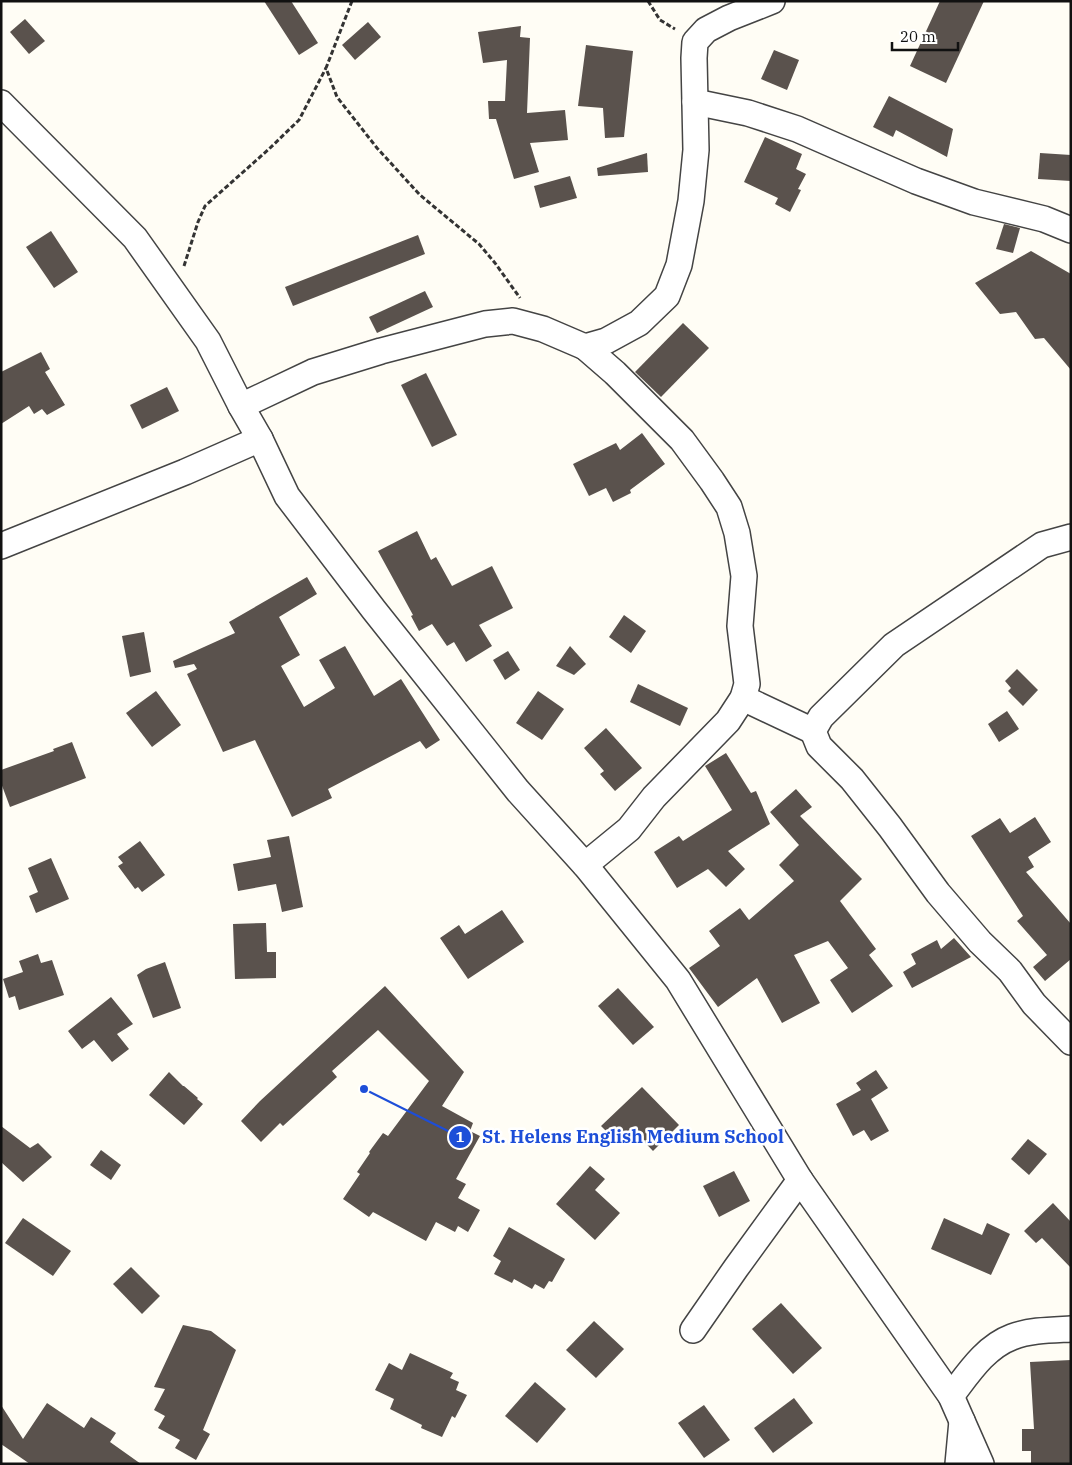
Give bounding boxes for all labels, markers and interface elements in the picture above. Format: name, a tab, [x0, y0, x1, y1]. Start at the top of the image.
scale bar	[892, 20, 958, 52]
text: 20 m	[900, 27, 936, 46]
callout: St. Helens English Medium School	[447, 1120, 794, 1153]
text: St. Helens English Medium School	[482, 1125, 784, 1148]
text: 1	[455, 1127, 465, 1146]

